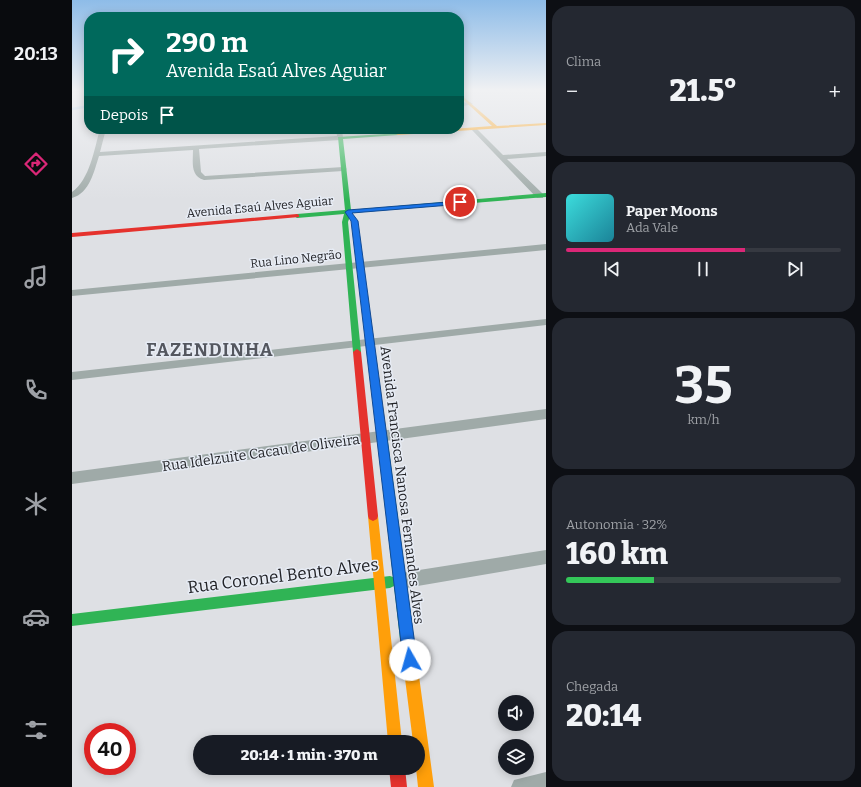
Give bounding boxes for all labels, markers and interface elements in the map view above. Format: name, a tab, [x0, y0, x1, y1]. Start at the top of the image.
text: 290 m	[166, 26, 248, 59]
icon: right	[100, 28, 152, 80]
text: 20:13	[14, 43, 58, 65]
text: Clima	[566, 54, 601, 69]
text: Avenida Esaú Alves Aguiar	[166, 60, 387, 82]
text: 21.5°	[669, 73, 737, 109]
text: −	[566, 78, 578, 105]
text: +	[828, 78, 841, 105]
icon: arrive	[156, 104, 178, 126]
text: Depois	[100, 106, 148, 124]
icon: directions	[22, 150, 50, 178]
pin	[443, 185, 477, 219]
icon: arrive	[449, 191, 471, 213]
street label: Avenida Esaú Alves Aguiar	[186, 194, 335, 220]
text: Paper Moons	[626, 202, 718, 220]
text: Ada Vale	[626, 220, 678, 235]
street label: Rua Lino Negrão	[250, 247, 342, 271]
icon: previous	[601, 258, 623, 280]
icon: pause	[692, 258, 714, 280]
icon: next	[784, 258, 806, 280]
icon: music	[22, 263, 50, 291]
district label: FAZENDINHA	[146, 339, 274, 361]
street label: Avenida Francisca Nanosa Fernandes Alves	[376, 345, 428, 625]
text: 35	[674, 354, 733, 417]
icon: phone	[22, 376, 50, 404]
text: km/h	[687, 412, 720, 427]
street label: Rua Idelzuite Cacau de Oliveira	[161, 431, 361, 475]
icon: climate	[22, 490, 50, 518]
text: Autonomia · 32%	[566, 517, 667, 532]
text: 160 km	[566, 536, 668, 572]
street label: Rua Coronel Bento Alves	[186, 554, 380, 598]
icon: car	[22, 603, 50, 631]
position arrow	[389, 639, 431, 681]
text: Chegada	[566, 679, 618, 694]
map controls	[498, 695, 534, 775]
button: sound	[498, 695, 534, 731]
text: 20:14	[566, 698, 641, 734]
icon: filters	[22, 716, 50, 744]
speed limit sign: 40	[84, 723, 136, 775]
button: layers	[498, 739, 534, 775]
text: 20:14 · 1 min · 370 m	[241, 746, 377, 764]

